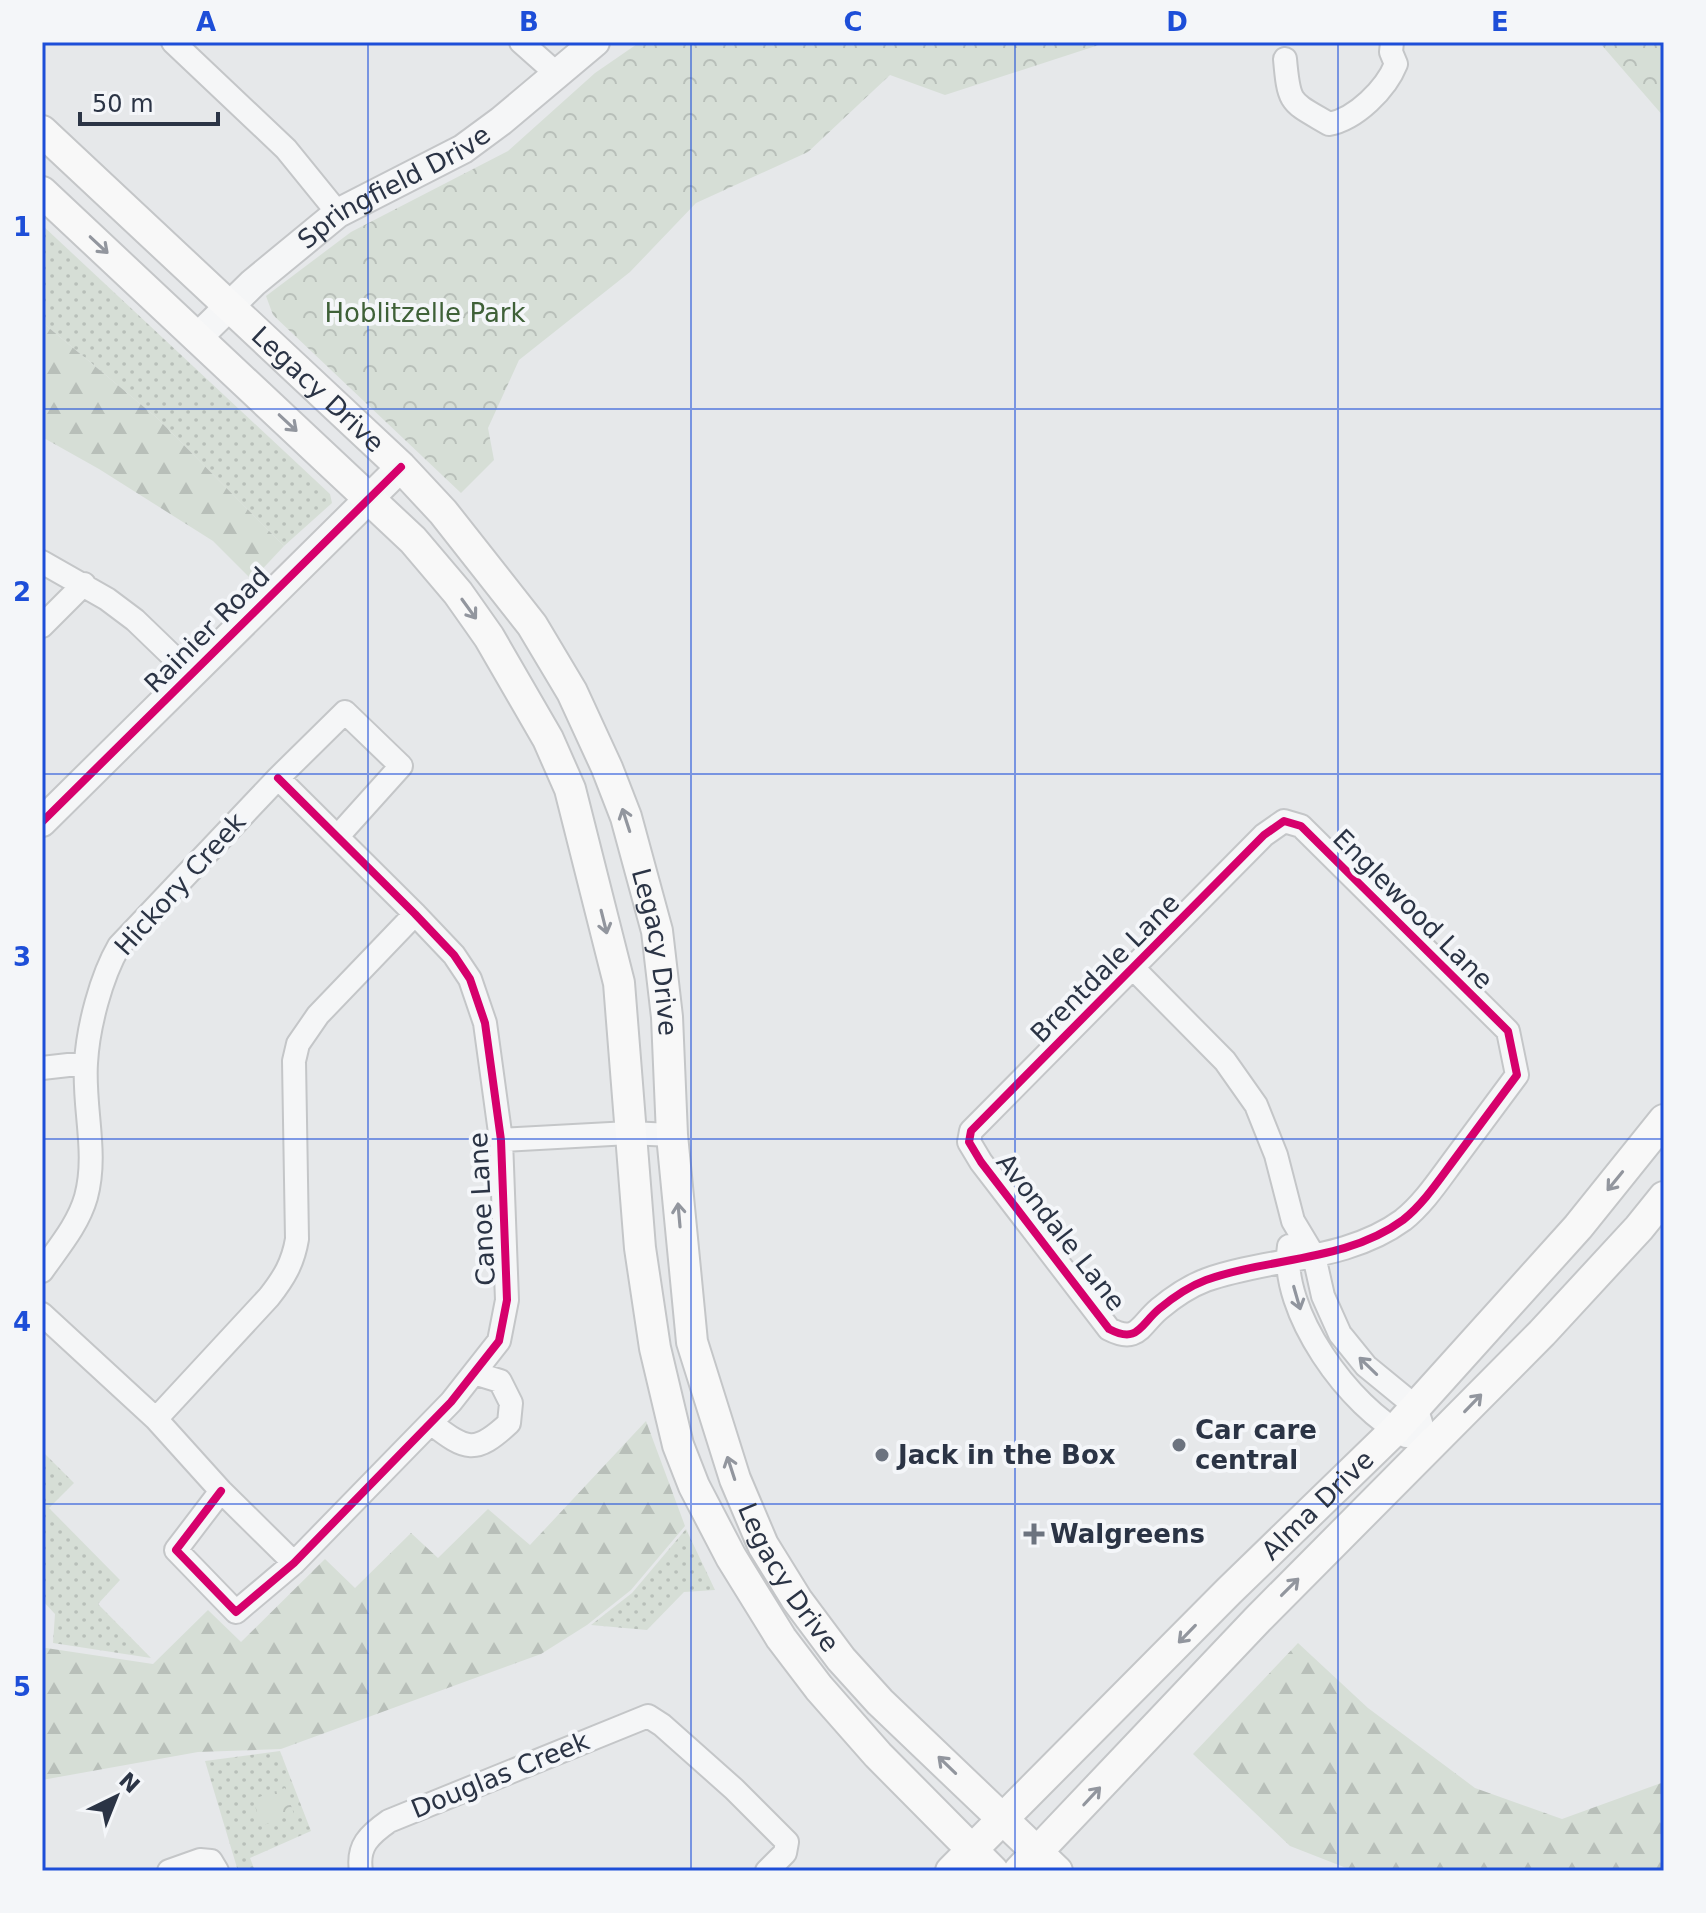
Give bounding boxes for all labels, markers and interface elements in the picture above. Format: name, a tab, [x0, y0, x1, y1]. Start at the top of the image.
text: A	[196, 7, 216, 37]
text: B	[519, 7, 539, 37]
text: C	[843, 7, 863, 37]
text: D	[1166, 7, 1188, 37]
text: E	[1491, 7, 1509, 37]
scale bar	[80, 76, 218, 126]
text: 50 m	[92, 90, 154, 118]
street label: Springfield Drive	[292, 119, 496, 255]
text: 1	[13, 212, 31, 242]
one-way arrow	[89, 236, 109, 255]
park label: Hoblitzelle Park	[324, 298, 526, 328]
street label: Legacy Drive	[246, 320, 390, 458]
one-way arrow	[278, 414, 298, 432]
street label: Rainier Road	[138, 561, 276, 699]
text: 2	[13, 577, 31, 607]
one-way arrow	[461, 598, 477, 620]
street label: Hickory Creek	[108, 807, 252, 961]
one-way arrow	[618, 808, 633, 833]
street label: Englewood Lane	[1327, 823, 1499, 995]
street label: Legacy Drive	[626, 865, 683, 1036]
street label: Brentdale Lane	[1025, 888, 1185, 1048]
one-way arrow	[597, 909, 612, 935]
text: 3	[13, 942, 31, 972]
street label: Canoe Lane	[463, 1131, 501, 1287]
street label: Avondale Lane	[990, 1148, 1132, 1316]
one-way arrow	[1606, 1170, 1624, 1191]
one-way arrow	[671, 1202, 686, 1229]
one-way arrow	[1290, 1284, 1305, 1310]
text: 4	[13, 1307, 31, 1337]
one-way arrow	[1359, 1357, 1378, 1376]
one-way arrow	[1463, 1394, 1482, 1413]
place label: Car care central	[1195, 1415, 1317, 1475]
marker: Car care central	[1170, 1436, 1188, 1454]
place label: Jack in the Box	[896, 1440, 1116, 1470]
street label: Alma Drive	[1256, 1444, 1380, 1566]
marker: Jack in the Box	[873, 1446, 891, 1464]
one-way arrow	[723, 1456, 738, 1481]
street label: Legacy Drive	[732, 1498, 845, 1658]
place label: Walgreens	[1050, 1519, 1205, 1549]
marker: Walgreens	[1025, 1525, 1043, 1543]
one-way arrow	[1280, 1578, 1299, 1597]
one-way arrow	[1178, 1624, 1197, 1643]
text: 5	[13, 1672, 31, 1702]
street label: Douglas Creek	[407, 1726, 593, 1824]
north arrow	[76, 1757, 156, 1837]
one-way arrow	[938, 1757, 958, 1775]
text: N	[114, 1767, 145, 1798]
one-way arrow	[1082, 1786, 1101, 1806]

